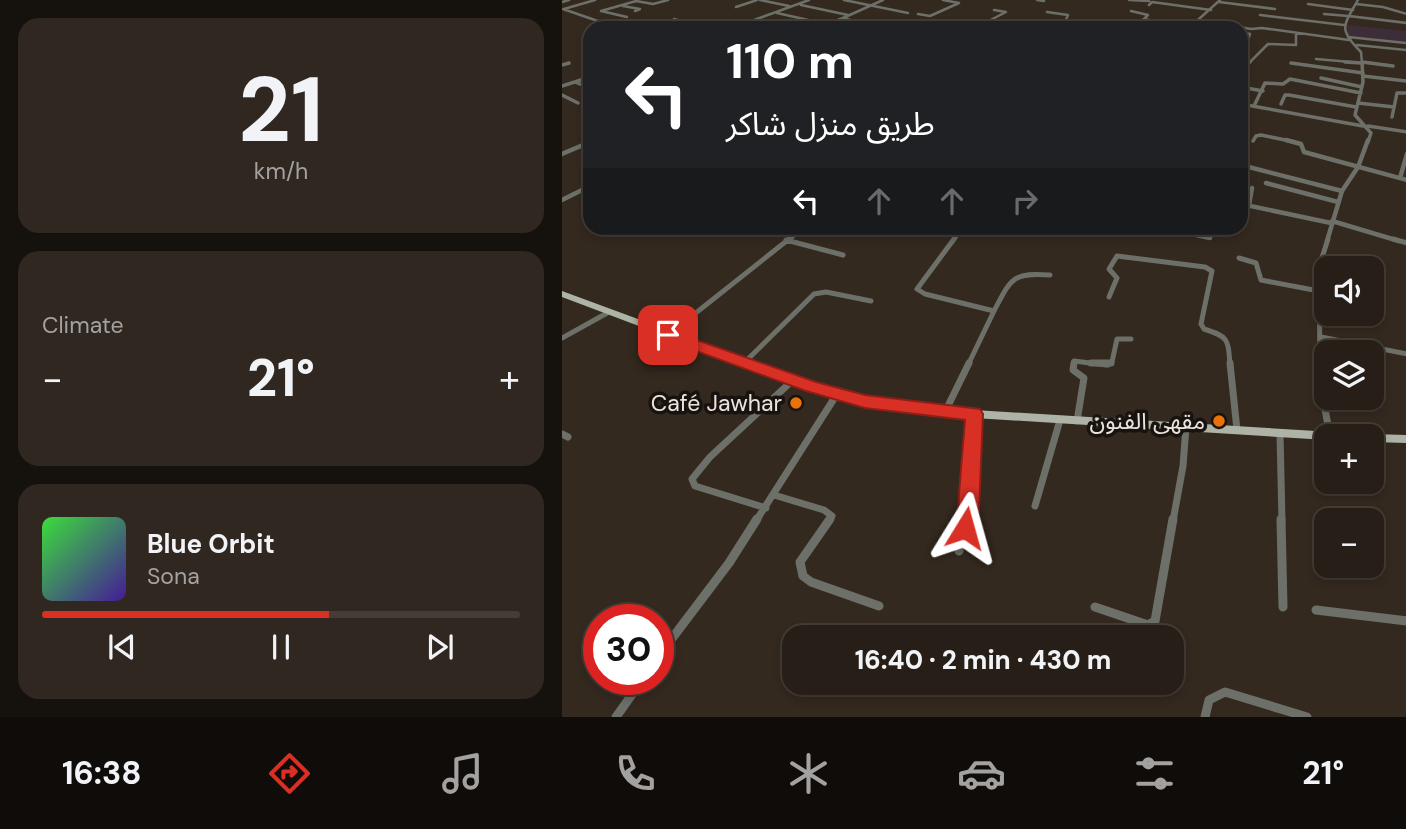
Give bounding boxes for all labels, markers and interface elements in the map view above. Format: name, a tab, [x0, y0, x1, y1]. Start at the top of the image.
text: 110 m	[726, 29, 854, 93]
icon: left	[611, 49, 702, 140]
text: 21	[238, 51, 324, 169]
text: طريق منزل شاكر	[726, 103, 935, 145]
text: km/h	[254, 156, 308, 186]
icon: left	[787, 182, 825, 220]
icon: ahead	[860, 182, 898, 220]
icon: ahead	[933, 182, 971, 220]
icon: right	[1006, 182, 1044, 220]
map controls	[1314, 256, 1384, 578]
button: sound	[1314, 256, 1384, 326]
pin	[638, 305, 698, 365]
text: Climate	[42, 310, 124, 340]
icon: arrive	[649, 316, 687, 354]
button: layers	[1314, 340, 1384, 410]
text: 21°	[247, 344, 315, 412]
text: −	[42, 354, 63, 404]
text: +	[499, 354, 520, 404]
place label: Café Jawhar	[651, 388, 782, 418]
marker: Café Jawhar	[788, 395, 804, 411]
place label: مقهى الفنون	[1089, 406, 1205, 436]
marker: مقهى الفنون	[1211, 413, 1227, 429]
button: +	[1314, 424, 1384, 494]
position arrow	[928, 491, 1002, 565]
button: −	[1314, 508, 1384, 578]
text: Blue Orbit	[147, 527, 275, 561]
text: Sona	[147, 561, 200, 591]
speed limit sign: 30	[583, 604, 674, 695]
icon: previous	[103, 628, 141, 666]
icon: pause	[262, 628, 300, 666]
icon: next	[421, 628, 459, 666]
text: 16:40 · 2 min · 430 m	[855, 643, 1111, 677]
icon: directions	[265, 749, 314, 798]
icon: music	[438, 749, 487, 798]
icon: phone	[611, 749, 660, 798]
icon: climate	[784, 749, 833, 798]
icon: car	[957, 749, 1006, 798]
icon: filters	[1130, 749, 1179, 798]
text: 16:38	[62, 752, 142, 794]
text: 21°	[1302, 752, 1344, 794]

